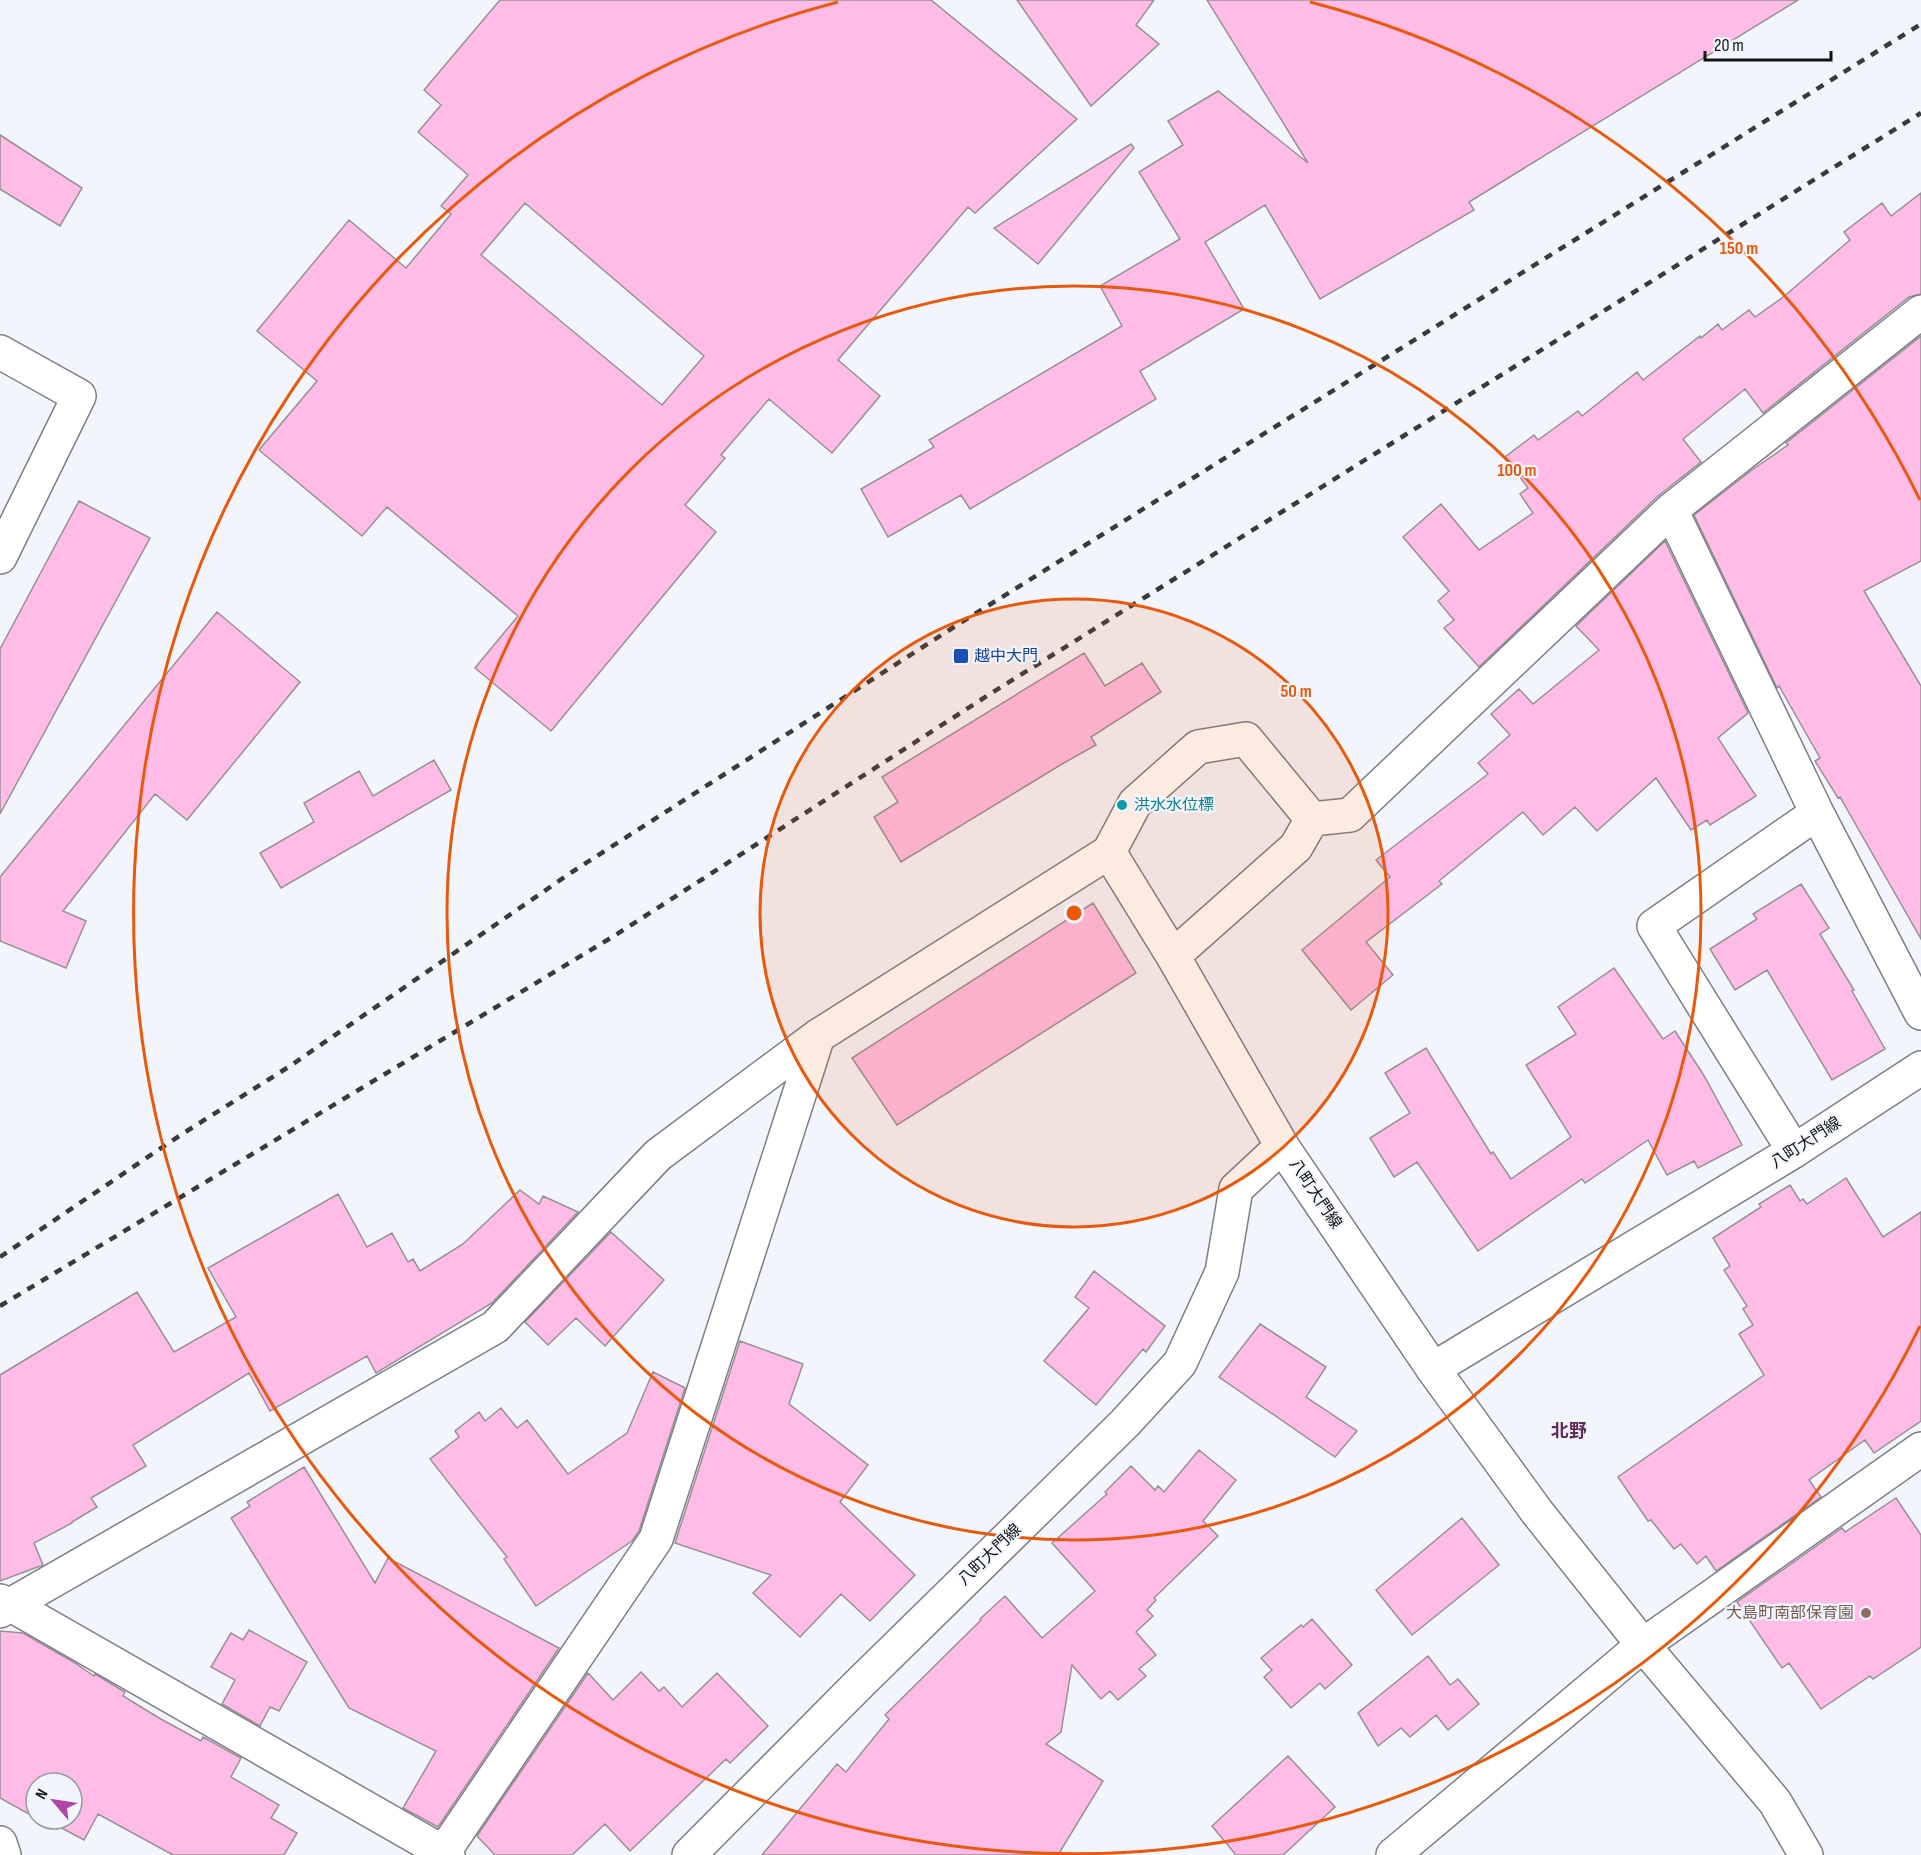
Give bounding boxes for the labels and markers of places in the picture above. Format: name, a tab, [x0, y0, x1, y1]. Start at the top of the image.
marker: 越中大門	[952, 647, 970, 665]
place label: 越中大門	[974, 647, 1038, 666]
place label: 洪水水位標	[1134, 796, 1214, 815]
marker: 洪水水位標	[1115, 798, 1129, 812]
centre of rings	[1064, 903, 1084, 923]
place label: 大島町南部保育園	[1726, 1604, 1854, 1623]
marker: 大島町南部保育園	[1859, 1606, 1873, 1620]

